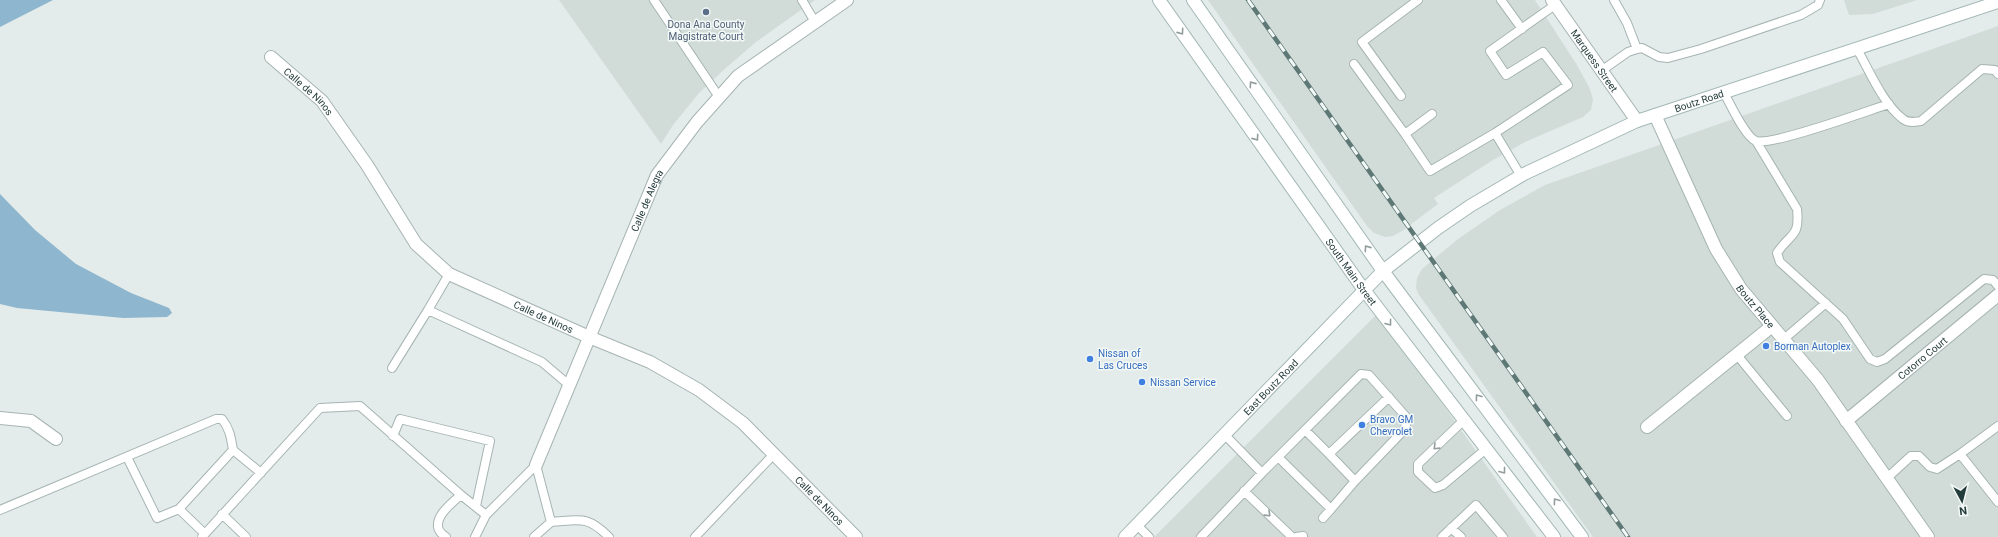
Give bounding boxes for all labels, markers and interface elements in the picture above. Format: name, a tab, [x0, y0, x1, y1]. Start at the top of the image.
marker: Dona Ana County Magistrate Court	[701, 7, 711, 17]
place label: Dona Ana County Magistrate Court	[668, 19, 745, 42]
one-way arrow	[1176, 28, 1184, 35]
street label: Marquess Street	[1569, 28, 1620, 94]
street label: Calle de Ninos	[281, 66, 335, 117]
one-way arrow	[1249, 81, 1257, 88]
street label: Boutz Road	[1673, 88, 1725, 114]
one-way arrow	[1251, 134, 1259, 141]
street label: Calle de Alegra	[629, 167, 665, 233]
street label: South Main Street	[1323, 237, 1379, 308]
one-way arrow	[1364, 245, 1372, 252]
street label: Boutz Place	[1734, 283, 1777, 330]
street label: Calle de Ninos	[512, 299, 575, 335]
one-way arrow	[1385, 319, 1392, 326]
street label: Cotorro Court	[1896, 335, 1949, 382]
marker: Borman Autoplex	[1761, 341, 1771, 351]
place label: Borman Autoplex	[1774, 341, 1851, 352]
place label: Nissan of Las Cruces	[1098, 348, 1148, 371]
marker: Nissan of Las Cruces	[1085, 354, 1095, 364]
street label: East Boutz Road	[1241, 357, 1300, 417]
marker: Nissan Service	[1137, 377, 1147, 387]
place label: Nissan Service	[1150, 377, 1216, 388]
one-way arrow	[1475, 395, 1482, 402]
place label: Bravo GM Chevrolet	[1370, 414, 1413, 437]
marker: Bravo GM Chevrolet	[1357, 420, 1367, 430]
one-way arrow	[1433, 442, 1441, 450]
one-way arrow	[1498, 466, 1505, 473]
street label: Calle de Ninos	[793, 474, 846, 527]
north arrow	[1942, 481, 1982, 521]
one-way arrow	[1553, 498, 1561, 505]
text: N	[1958, 504, 1968, 517]
one-way arrow	[1263, 509, 1271, 517]

